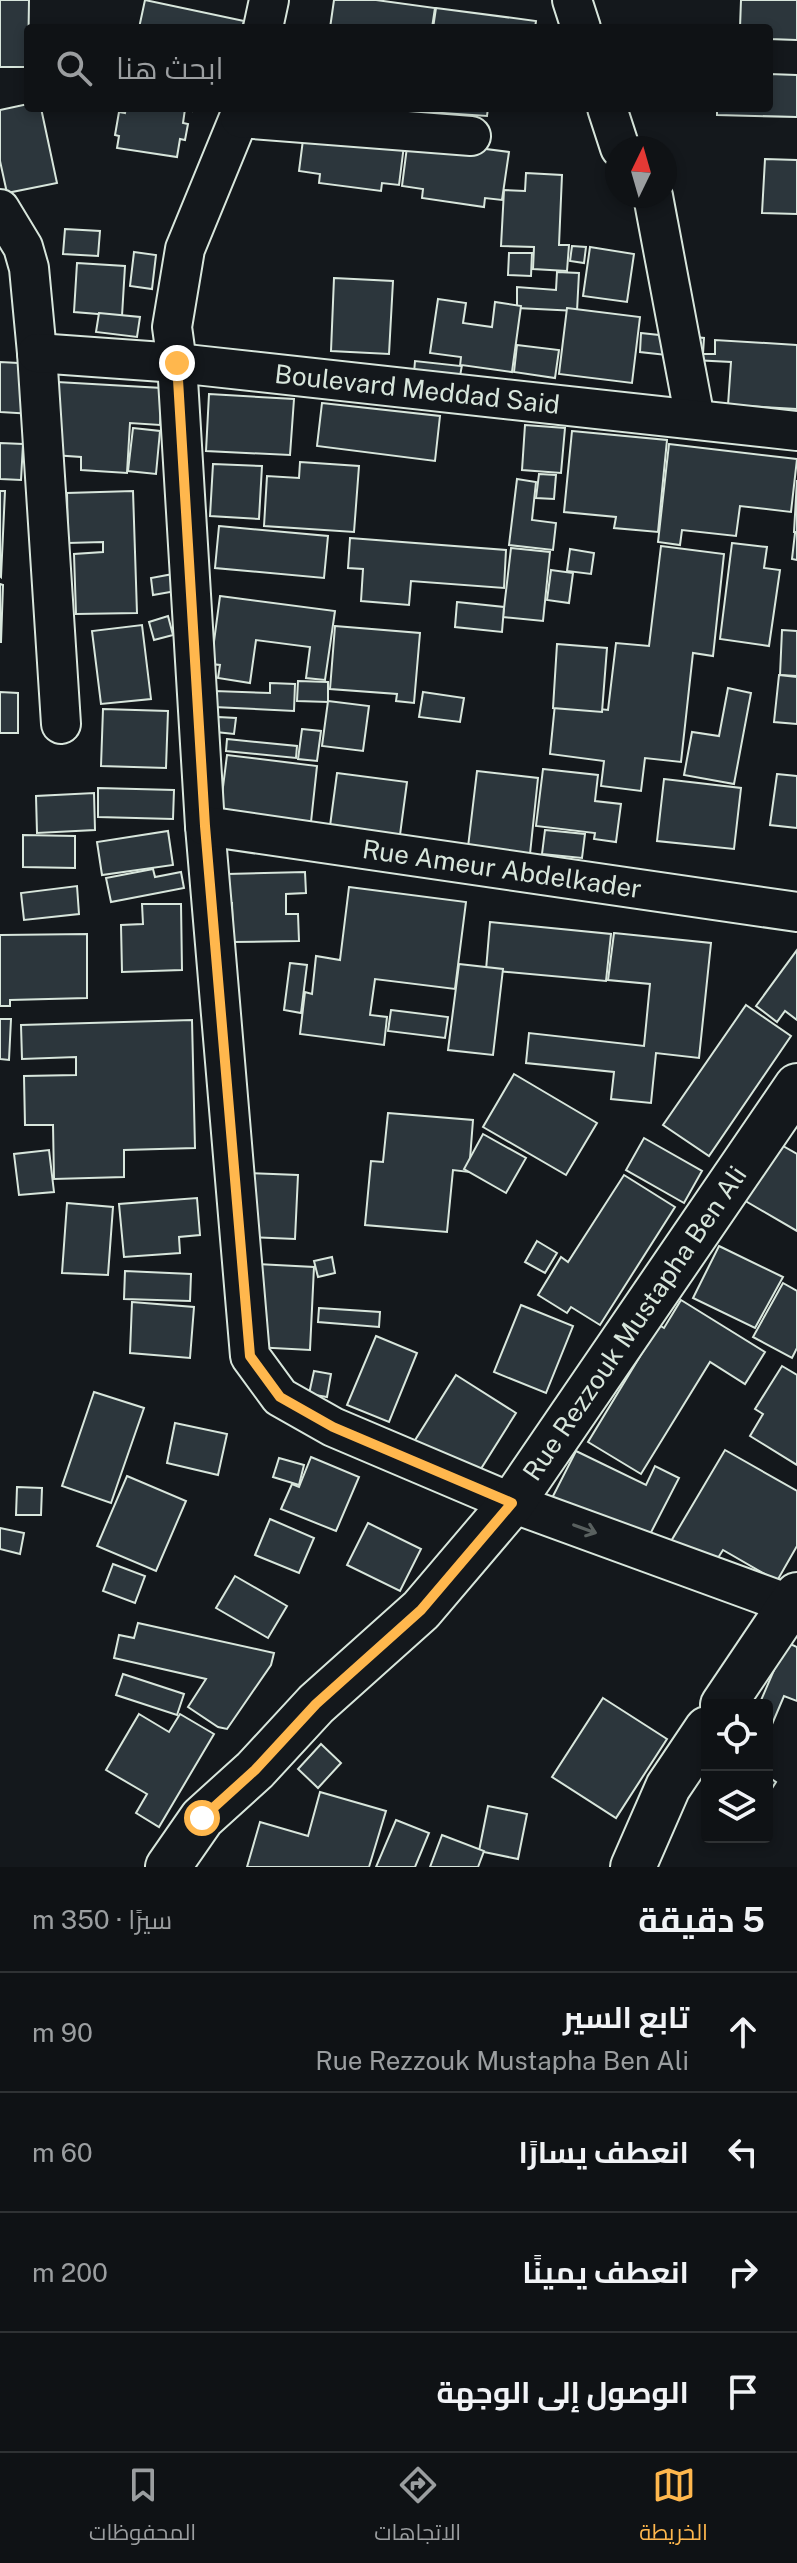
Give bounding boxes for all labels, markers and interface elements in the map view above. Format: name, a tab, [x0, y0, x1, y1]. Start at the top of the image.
search box	[24, 24, 773, 112]
icon: search	[52, 46, 96, 90]
text: ابحث هنا	[116, 50, 224, 86]
north arrow	[605, 136, 677, 208]
route end	[159, 345, 195, 381]
street label: Boulevard Meddad Said	[273, 358, 561, 420]
street label: Rue Ameur Abdelkader	[360, 833, 644, 904]
street label: Rue Rezzouk Mustapha Ben Ali	[516, 1160, 753, 1486]
one-way arrow	[572, 1523, 597, 1538]
map controls	[701, 1699, 773, 1843]
button: locate	[701, 1699, 773, 1771]
button: layers	[701, 1771, 773, 1843]
route start	[184, 1800, 220, 1836]
text: 5 دقيقة	[638, 1900, 765, 1940]
text: سيرًا · 350 m	[32, 1904, 172, 1935]
text: تابع السير	[563, 1999, 689, 2035]
icon: ahead	[721, 2010, 765, 2054]
text: 90 m	[32, 2017, 93, 2048]
text: Rue Rezzouk Mustapha Ben Ali	[315, 2045, 689, 2076]
icon: left	[721, 2130, 765, 2174]
text: انعطف يسارًا	[519, 2134, 689, 2170]
text: 60 m	[32, 2137, 93, 2168]
icon: right	[721, 2250, 765, 2294]
text: انعطف يمينًا	[522, 2254, 689, 2290]
text: 200 m	[32, 2257, 108, 2288]
icon: arrive	[721, 2370, 765, 2414]
text: الوصول إلى الوجهة	[436, 2374, 689, 2410]
tab: المحفوظات	[89, 2463, 196, 2553]
tab: الاتجاهات	[374, 2463, 461, 2553]
tab: الخريطة	[639, 2463, 708, 2553]

